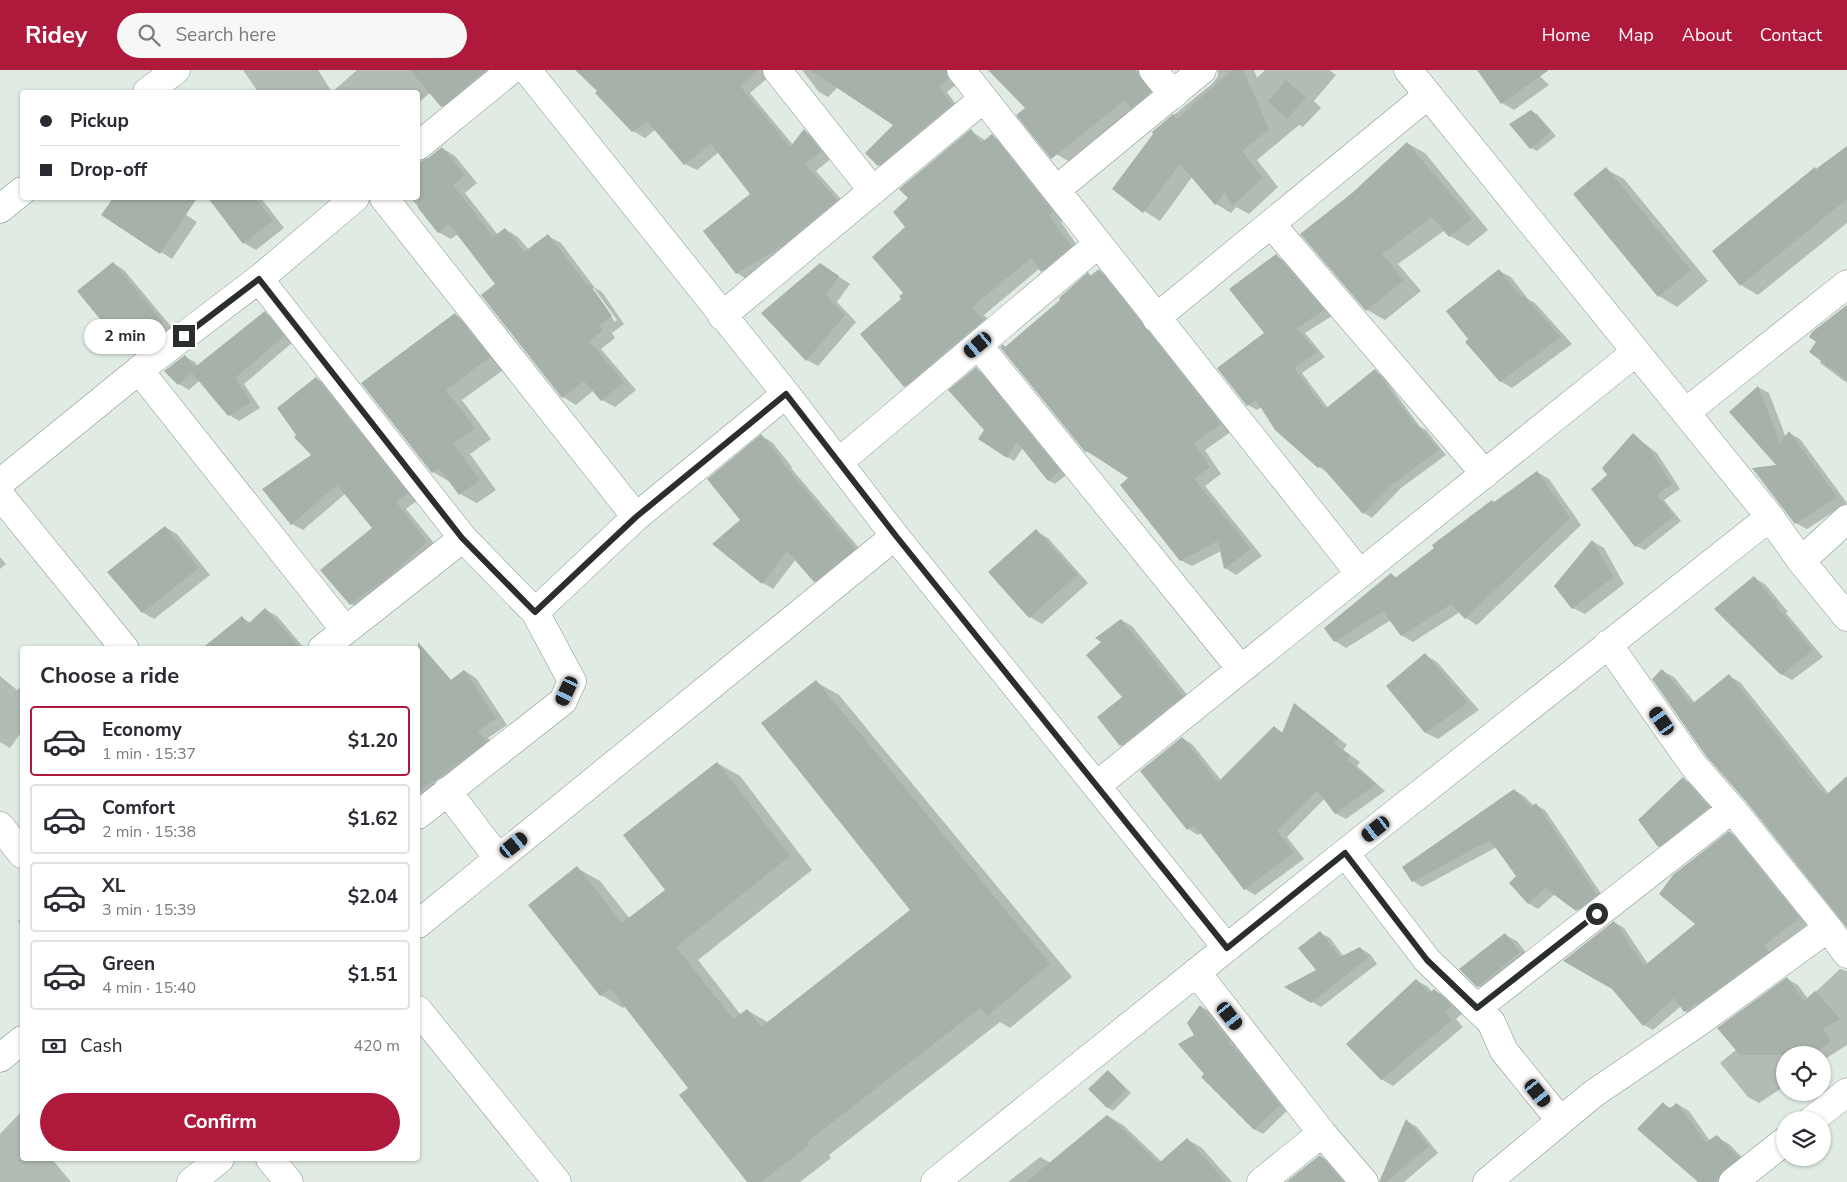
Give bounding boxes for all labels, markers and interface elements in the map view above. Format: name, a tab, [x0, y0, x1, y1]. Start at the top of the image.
search box	[117, 13, 467, 58]
text: Ridey	[25, 19, 87, 51]
icon: search	[135, 21, 163, 49]
text: Search here	[175, 22, 276, 48]
text: Home	[1542, 23, 1590, 47]
text: Map	[1618, 23, 1654, 47]
text: About	[1682, 23, 1732, 47]
text: Contact	[1760, 23, 1822, 47]
text: Pickup	[70, 108, 129, 134]
text: Drop-off	[70, 157, 147, 183]
callout: 2 min	[84, 318, 166, 354]
text: 2 min	[104, 325, 146, 347]
route end	[173, 325, 195, 347]
car	[961, 330, 994, 360]
text: Choose a ride	[40, 661, 179, 691]
car	[553, 674, 580, 708]
car	[1647, 704, 1676, 738]
text: Economy	[102, 717, 182, 743]
icon: car	[42, 719, 87, 764]
text: $1.20	[348, 728, 398, 754]
text: 1 min · 15:37	[102, 743, 196, 765]
text: Comfort	[102, 795, 175, 821]
icon: car	[42, 797, 87, 842]
text: $1.62	[348, 806, 398, 832]
car	[1359, 814, 1392, 844]
text: 2 min · 15:38	[102, 821, 196, 843]
car	[497, 830, 530, 860]
text: XL	[102, 873, 125, 899]
icon: car	[42, 875, 87, 920]
text: $2.04	[348, 884, 398, 910]
text: 3 min · 15:39	[102, 899, 196, 921]
route start	[1586, 903, 1608, 925]
text: Green	[102, 951, 155, 977]
icon: car	[42, 953, 87, 998]
text: $1.51	[348, 962, 398, 988]
text: 4 min · 15:40	[102, 977, 196, 999]
car	[1214, 1000, 1245, 1032]
icon: cash	[40, 1032, 68, 1060]
text: Cash	[80, 1033, 122, 1059]
text: 420 m	[353, 1035, 400, 1057]
map controls	[1776, 1046, 1831, 1166]
button: locate	[1776, 1046, 1831, 1101]
car	[1522, 1077, 1553, 1109]
button: Confirm	[40, 1093, 400, 1151]
button: layers	[1776, 1111, 1831, 1166]

